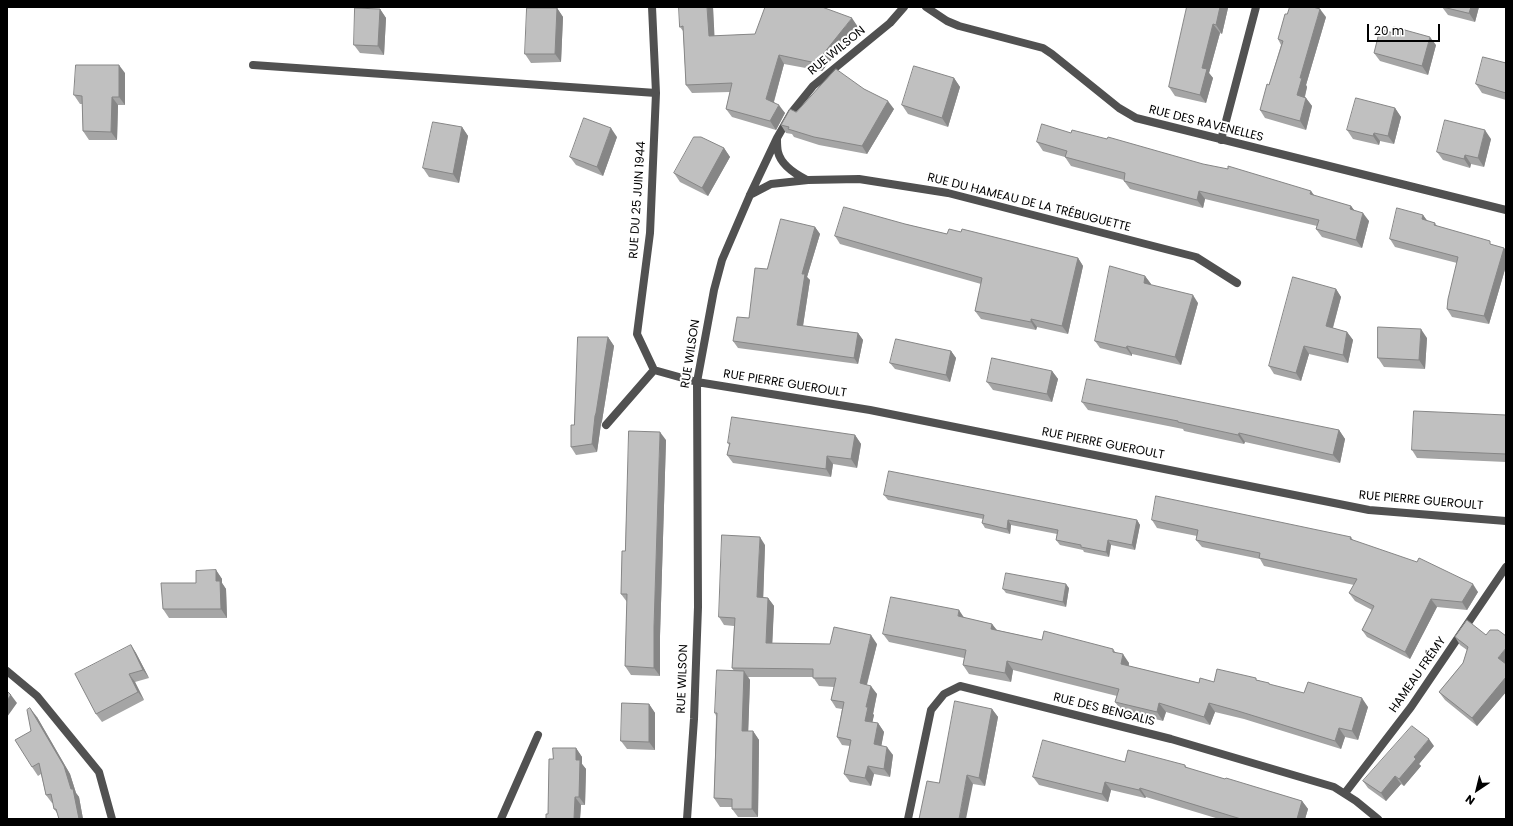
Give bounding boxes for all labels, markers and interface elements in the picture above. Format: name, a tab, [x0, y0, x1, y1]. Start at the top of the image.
scale bar	[1369, 16, 1442, 42]
text: 20 m	[1374, 22, 1404, 39]
street label: RUE WILSON	[805, 24, 869, 78]
street label: RUE DES RAVENELLES	[1147, 103, 1265, 145]
street label: RUE DU 25 JUIN 1944	[627, 141, 649, 259]
street label: RUE DU HAMEAU DE LA TRÉBUGUETTE	[926, 171, 1132, 235]
street label: RUE WILSON	[678, 319, 704, 389]
street label: RUE PIERRE GUEROULT	[722, 367, 848, 401]
street label: RUE PIERRE GUEROULT	[1040, 425, 1166, 463]
street label: RUE PIERRE GUEROULT	[1358, 488, 1484, 514]
street label: HAMEAU FRÉMY	[1387, 634, 1449, 716]
street label: RUE WILSON	[675, 644, 691, 714]
street label: RUE DES BENGALIS	[1052, 690, 1156, 730]
north arrow	[1457, 770, 1497, 810]
text: N	[1462, 791, 1478, 809]

